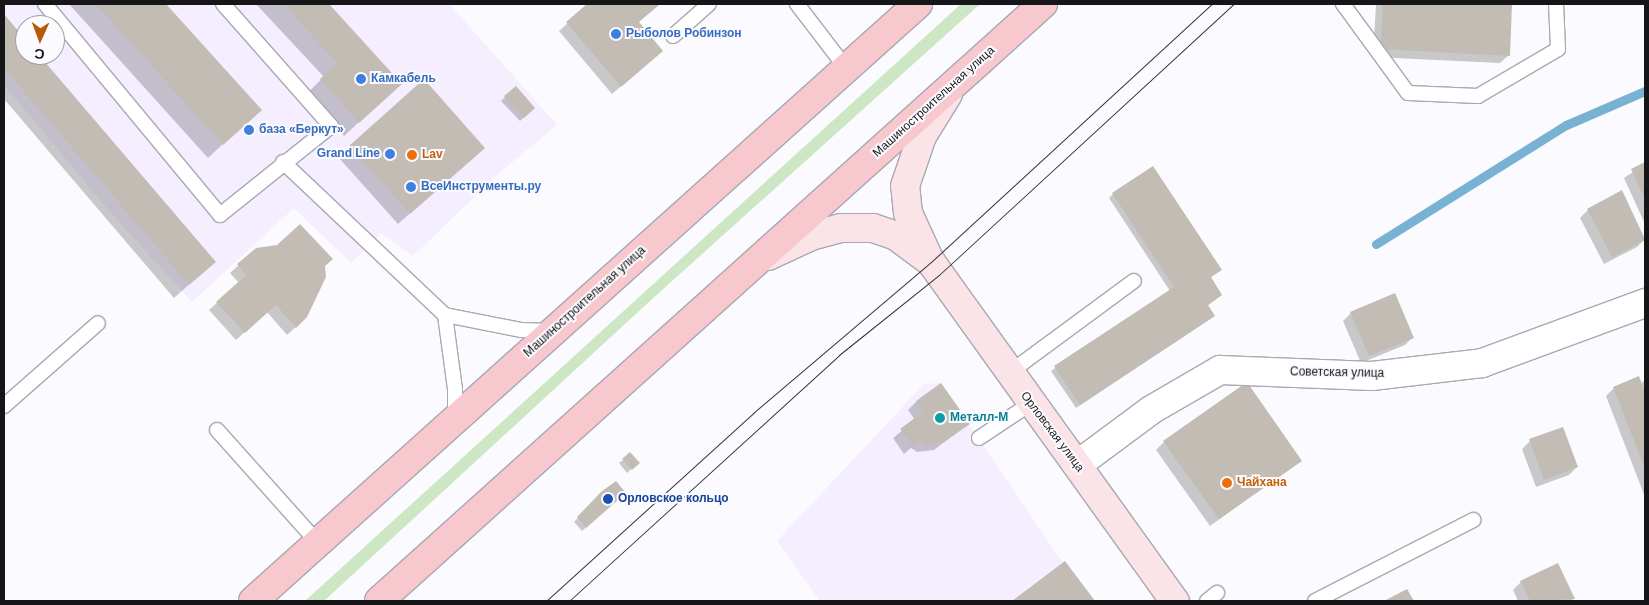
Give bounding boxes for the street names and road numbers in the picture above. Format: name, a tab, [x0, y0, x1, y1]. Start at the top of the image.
street label: Машиностроительная улица	[870, 43, 998, 161]
street label: Машиностроительная улица	[521, 243, 649, 361]
street label: Советская улица	[1290, 365, 1384, 381]
street label: Орловская улица	[1017, 389, 1087, 475]

